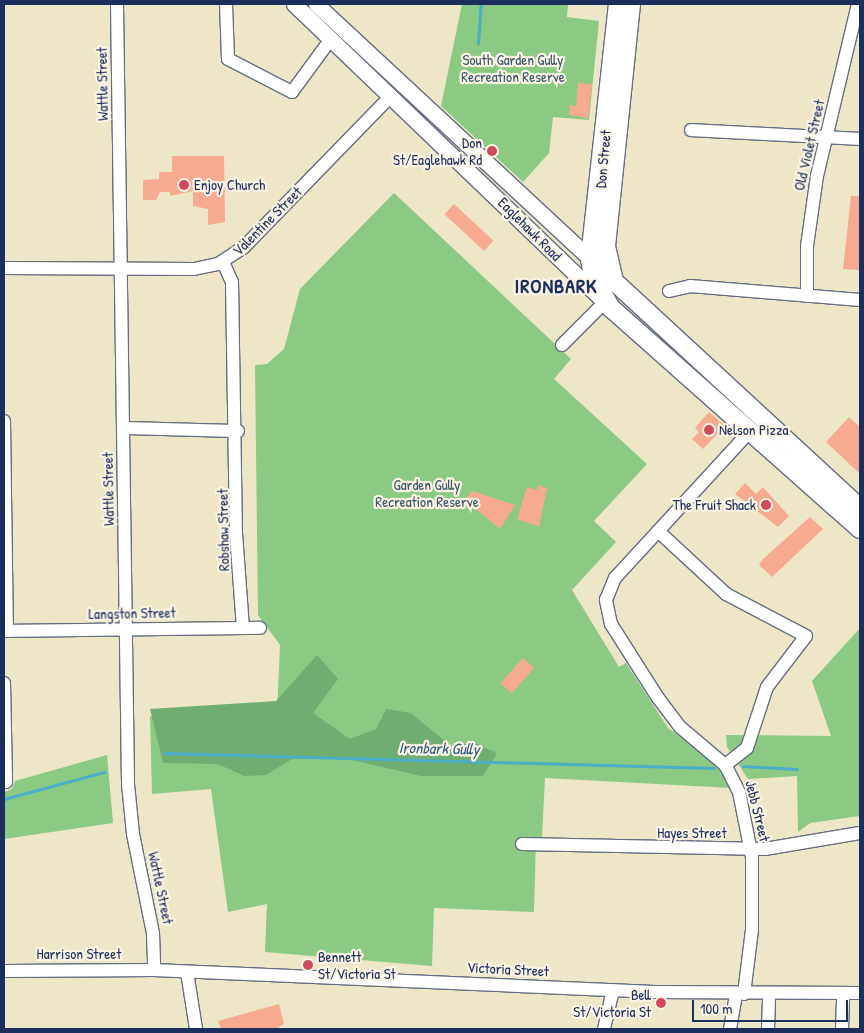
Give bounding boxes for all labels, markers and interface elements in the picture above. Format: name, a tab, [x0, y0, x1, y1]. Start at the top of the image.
street label: Wattle Street	[92, 47, 112, 121]
park label: South Garden Gully Recreation Reserve	[461, 50, 565, 85]
street label: Old Violet Street	[790, 98, 828, 192]
street label: Don Street	[591, 129, 615, 189]
place label: Don St/Eaglehawk Rd	[393, 133, 482, 168]
marker: Don St/Eaglehawk Rd	[486, 145, 498, 157]
place label: Enjoy Church	[194, 176, 265, 194]
marker: Enjoy Church	[178, 179, 190, 191]
street label: Valentine Street	[229, 183, 305, 259]
street label: Eaglehawk Road	[494, 193, 566, 265]
district label: IRONBARK	[514, 273, 598, 297]
place label: Nelson Pizza	[719, 421, 788, 439]
marker: Nelson Pizza	[703, 424, 715, 436]
street label: Wattle Street	[98, 452, 118, 526]
park label: Garden Gully Recreation Reserve	[375, 475, 479, 510]
street label: Robshaw Street	[213, 489, 233, 571]
place label: The Fruit Shack	[673, 496, 756, 514]
marker: The Fruit Shack	[760, 499, 772, 511]
street label: Langston Street	[88, 603, 176, 623]
water label: Ironbark Gully	[398, 738, 480, 758]
street label: Jebb Street	[742, 779, 774, 843]
street label: Hayes Street	[657, 824, 727, 842]
street label: Wattle Street	[145, 850, 177, 926]
street label: Harrison Street	[37, 945, 121, 963]
place label: Bennett St/Victoria St	[318, 947, 396, 982]
street label: Victoria Street	[466, 958, 550, 980]
marker: Bennett St/Victoria St	[302, 959, 314, 971]
place label: Bell St/Victoria St	[573, 985, 651, 1020]
scale bar	[694, 990, 850, 1022]
marker: Bell St/Victoria St	[655, 997, 667, 1009]
text: 100 m	[700, 998, 733, 1019]

